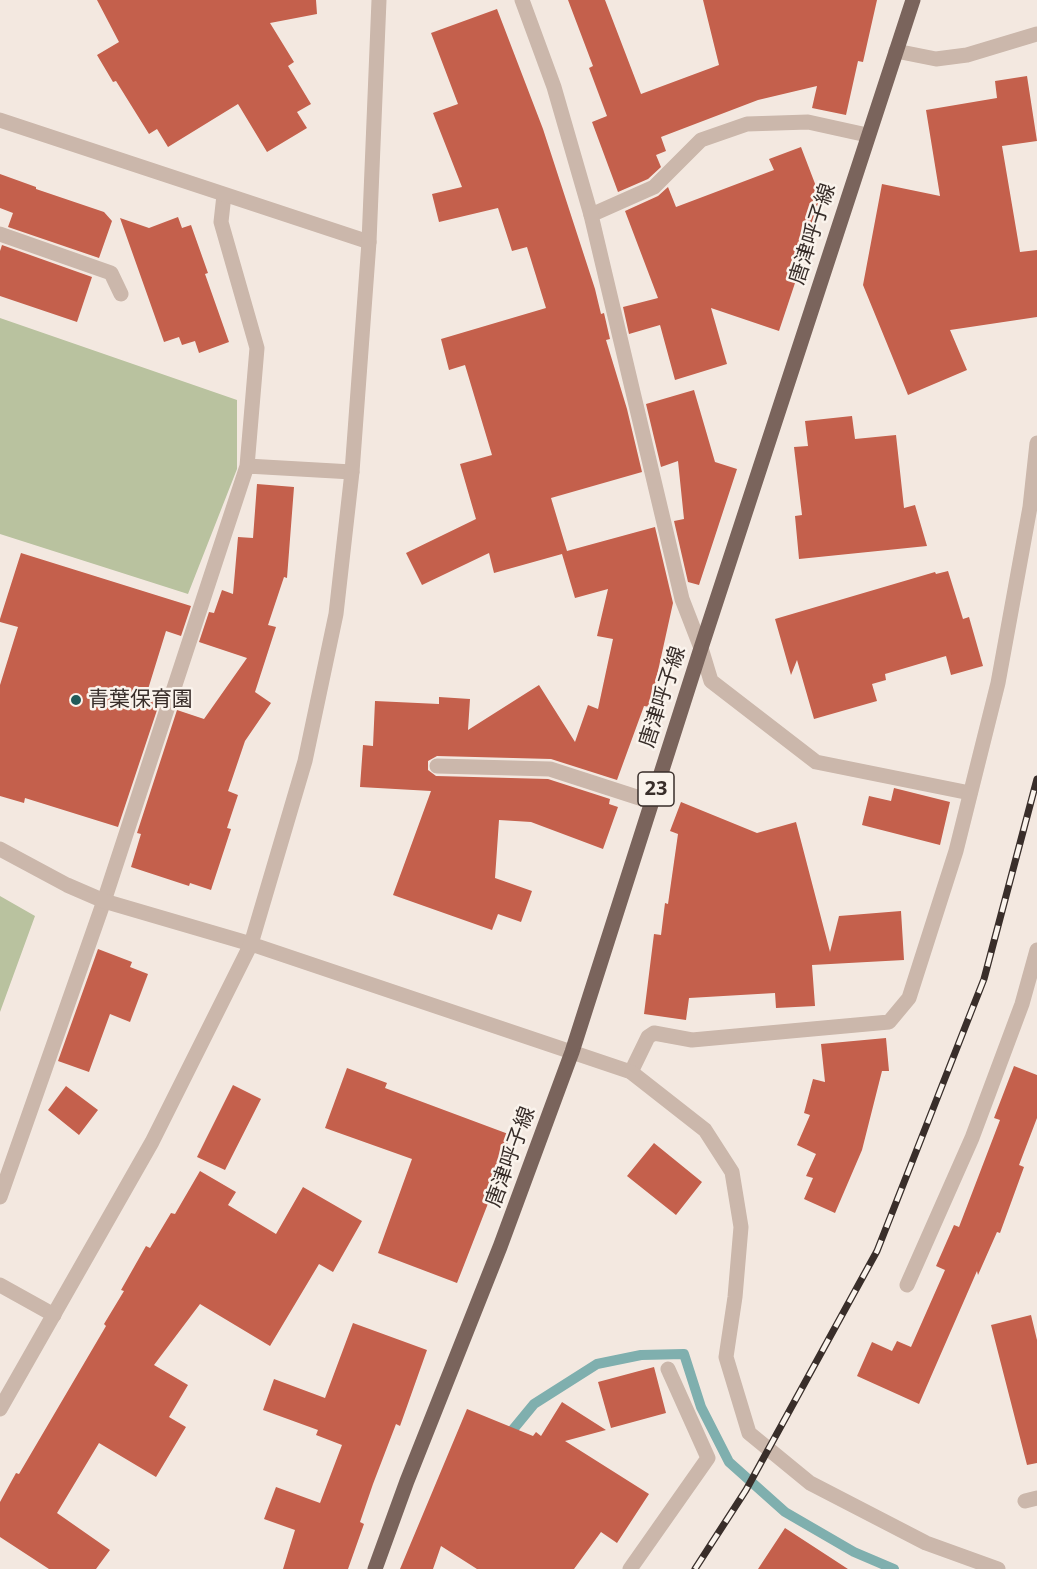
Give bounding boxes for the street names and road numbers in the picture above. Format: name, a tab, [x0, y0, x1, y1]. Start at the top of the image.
street label: 唐津呼子線	[785, 180, 841, 288]
street label: 唐津呼子線	[635, 643, 691, 751]
road number: 23	[638, 772, 674, 806]
street label: 唐津呼子線	[481, 1103, 541, 1211]

